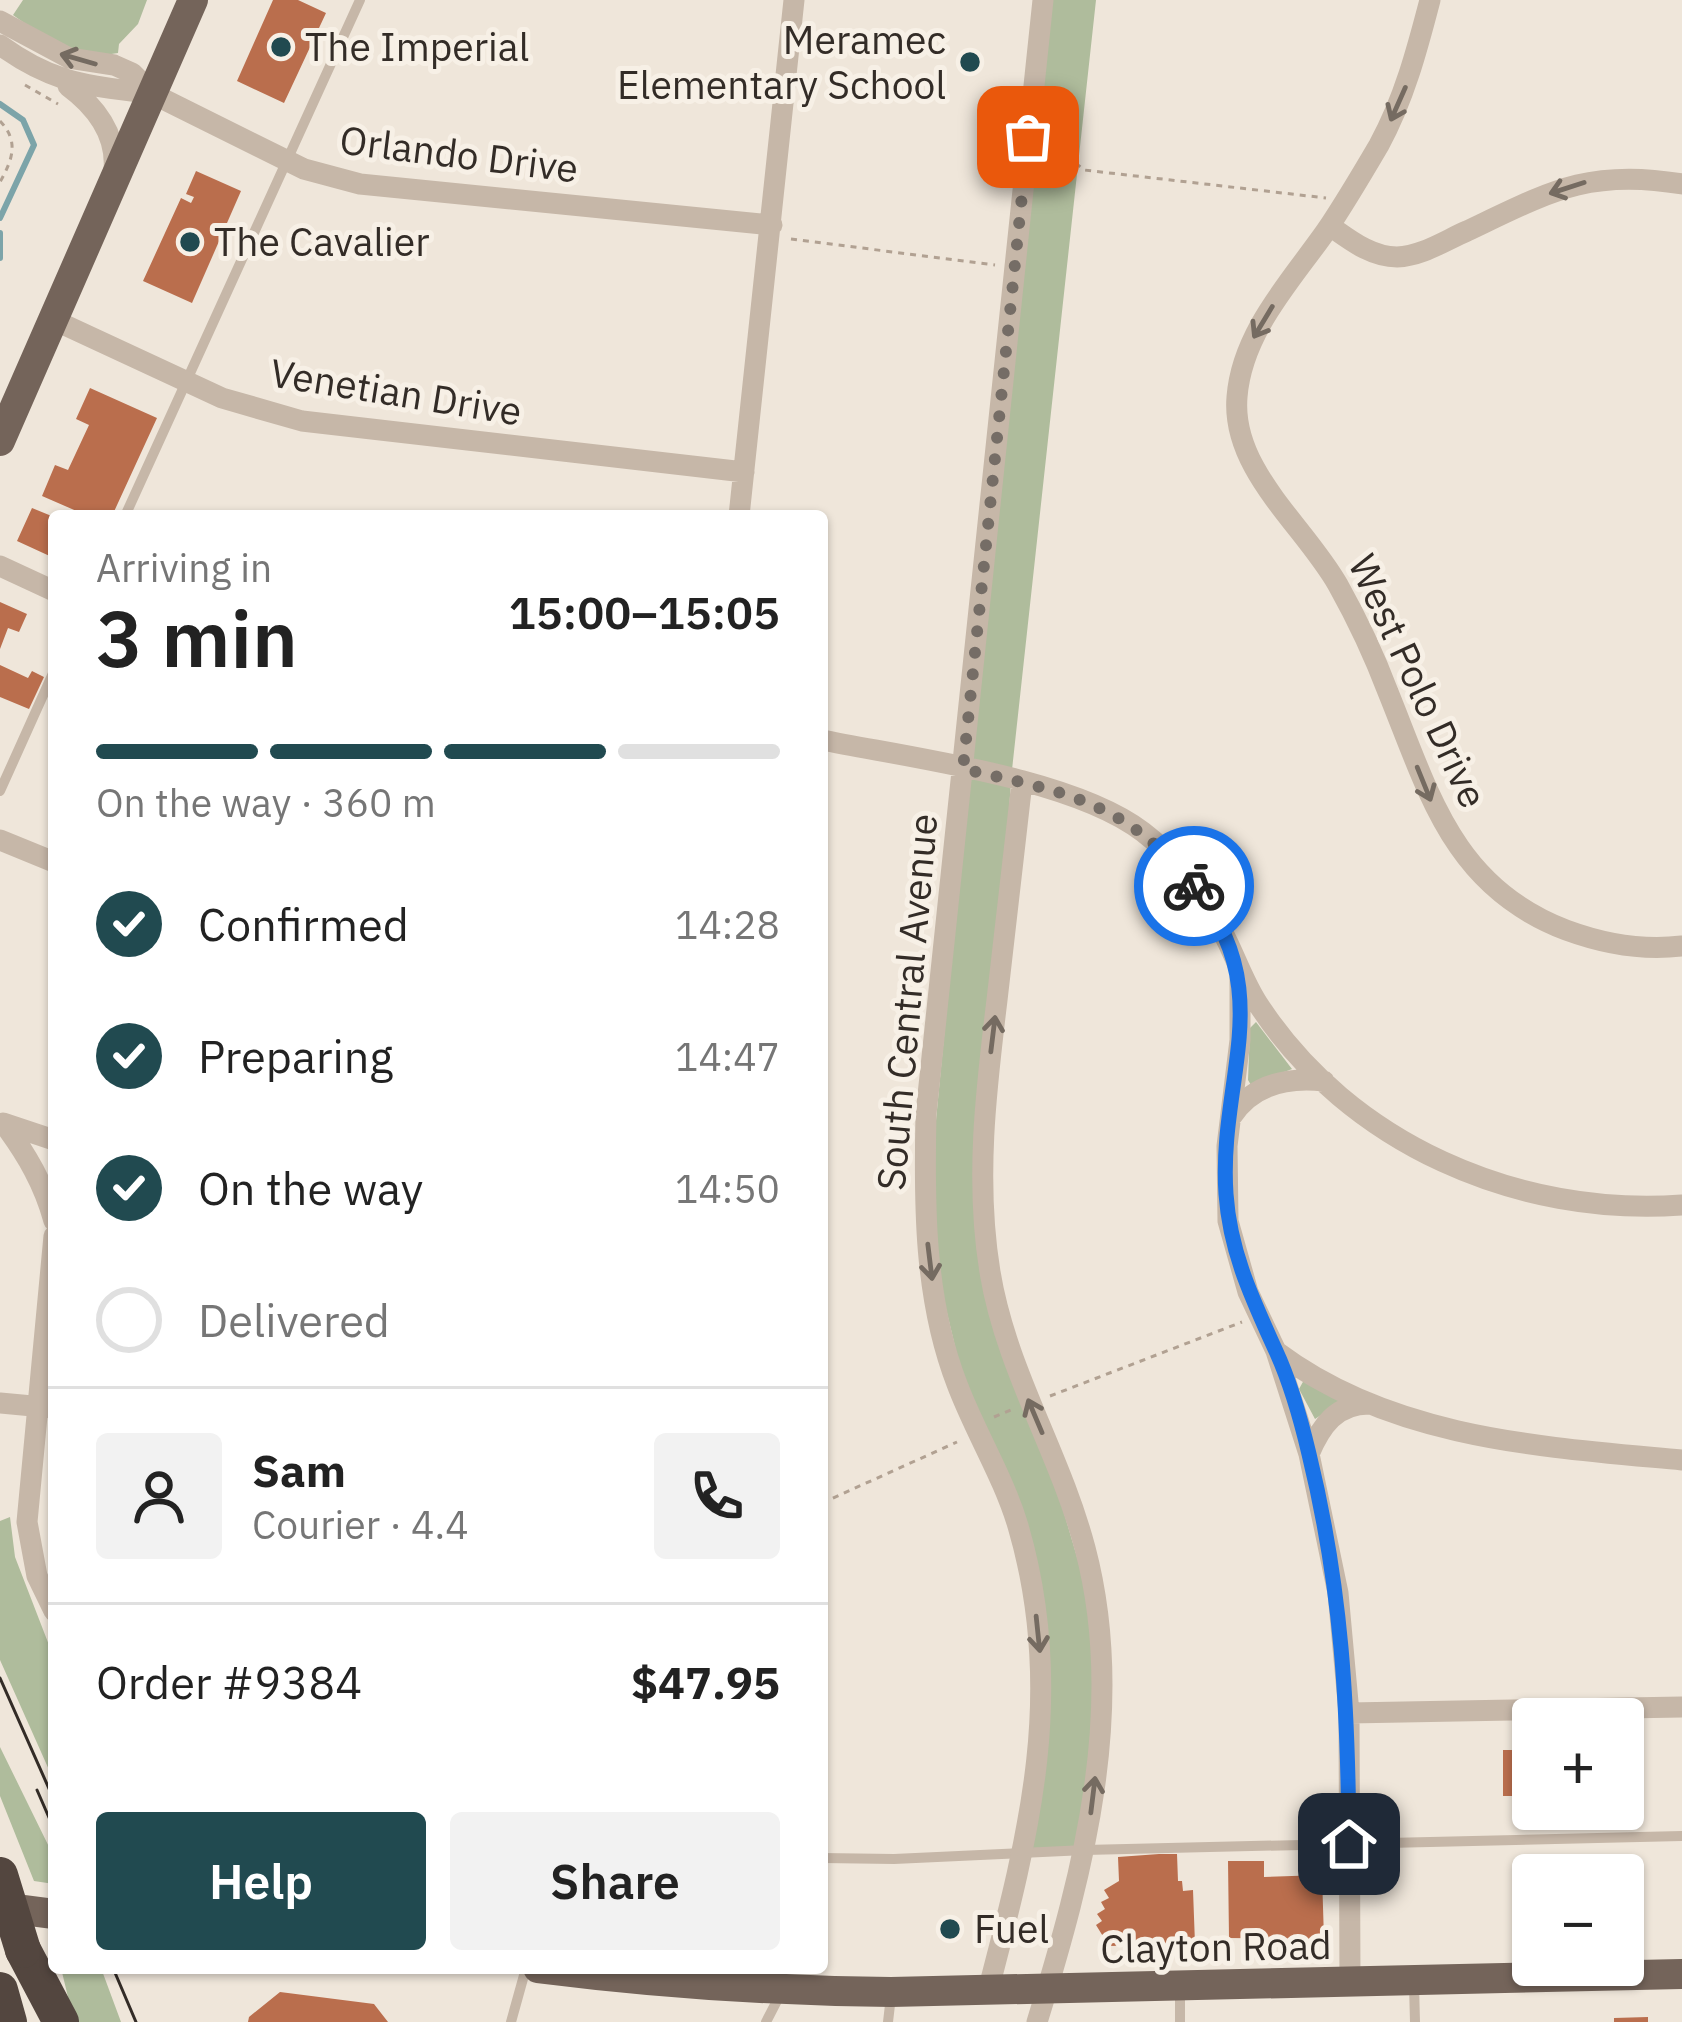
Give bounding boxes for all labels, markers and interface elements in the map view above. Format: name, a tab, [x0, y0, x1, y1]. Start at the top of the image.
place label: Meramec Elementary School	[617, 14, 946, 110]
place label: The Imperial	[305, 21, 529, 72]
marker: The Imperial	[268, 34, 294, 60]
one-way arrow	[60, 46, 98, 68]
marker: Meramec Elementary School	[957, 49, 983, 75]
one-way arrow	[1385, 85, 1407, 121]
pin	[977, 86, 1079, 188]
icon: bag	[995, 104, 1061, 170]
street label: Orlando Drive	[337, 114, 581, 193]
one-way arrow	[1549, 179, 1586, 200]
place label: The Cavalier	[214, 216, 430, 267]
marker: The Cavalier	[177, 229, 203, 255]
one-way arrow	[1251, 304, 1275, 338]
street label: Venetian Drive	[267, 346, 525, 437]
text: Arriving in	[96, 542, 272, 593]
street label: West Polo Drive	[1337, 546, 1499, 816]
text: 15:00–15:05	[509, 583, 780, 641]
text: 3 min	[96, 587, 298, 688]
one-way arrow	[1415, 765, 1437, 802]
text: On the way · 360 m	[96, 777, 436, 828]
street label: South Central Avenue	[865, 811, 948, 1193]
courier	[1134, 826, 1254, 946]
icon: bike	[1161, 853, 1227, 919]
icon: check	[96, 891, 162, 957]
text: Confirmed	[198, 895, 409, 953]
text: 14:28	[675, 899, 780, 950]
one-way arrow	[982, 1015, 1004, 1054]
icon: check	[96, 1023, 162, 1089]
text: Preparing	[198, 1027, 393, 1085]
text: 14:47	[675, 1031, 780, 1082]
icon: check	[96, 1155, 162, 1221]
text: On the way	[198, 1159, 423, 1217]
text: 14:50	[675, 1163, 780, 1214]
one-way arrow	[920, 1241, 942, 1280]
text: Delivered	[198, 1291, 390, 1349]
one-way arrow	[1023, 1398, 1044, 1435]
button: person	[96, 1433, 222, 1559]
button: phone	[654, 1433, 780, 1559]
text: Sam	[252, 1441, 346, 1499]
text: Courier · 4.4	[252, 1499, 469, 1550]
one-way arrow	[1027, 1614, 1049, 1653]
text: Order #9384	[96, 1653, 362, 1711]
text: $47.95	[631, 1653, 780, 1711]
map controls	[1512, 1698, 1644, 1986]
button: +	[1512, 1698, 1644, 1830]
one-way arrow	[1083, 1776, 1105, 1815]
pin	[1298, 1793, 1400, 1895]
icon: home	[1316, 1811, 1382, 1877]
button: Help	[96, 1812, 426, 1950]
button: Share	[450, 1812, 780, 1950]
button: −	[1512, 1854, 1644, 1986]
place label: Fuel	[974, 1903, 1049, 1954]
marker: Fuel	[937, 1916, 963, 1942]
street label: Clayton Road	[1100, 1919, 1332, 1974]

